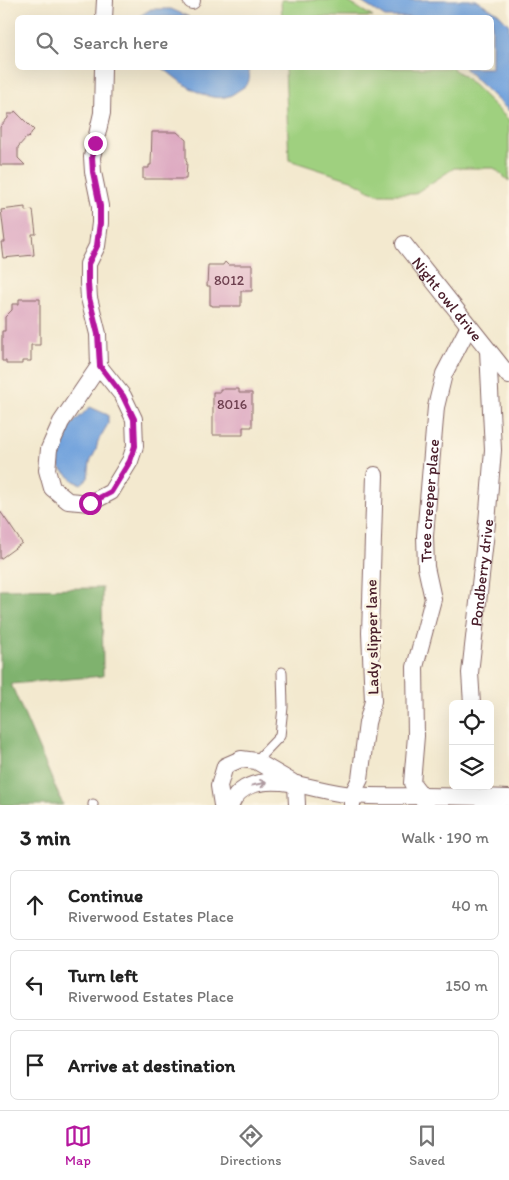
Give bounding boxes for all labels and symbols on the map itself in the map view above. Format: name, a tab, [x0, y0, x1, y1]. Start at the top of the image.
route end	[84, 132, 107, 155]
street label: Night owl drive	[408, 253, 487, 345]
house number: 8012	[214, 272, 245, 289]
house number: 8016	[217, 396, 247, 413]
street label: Tree creeper place	[415, 438, 443, 563]
route start	[79, 492, 102, 515]
street label: Pondberry drive	[466, 518, 497, 627]
street label: Lady slipper lane	[361, 579, 383, 695]
one-way arrow	[250, 779, 266, 788]

